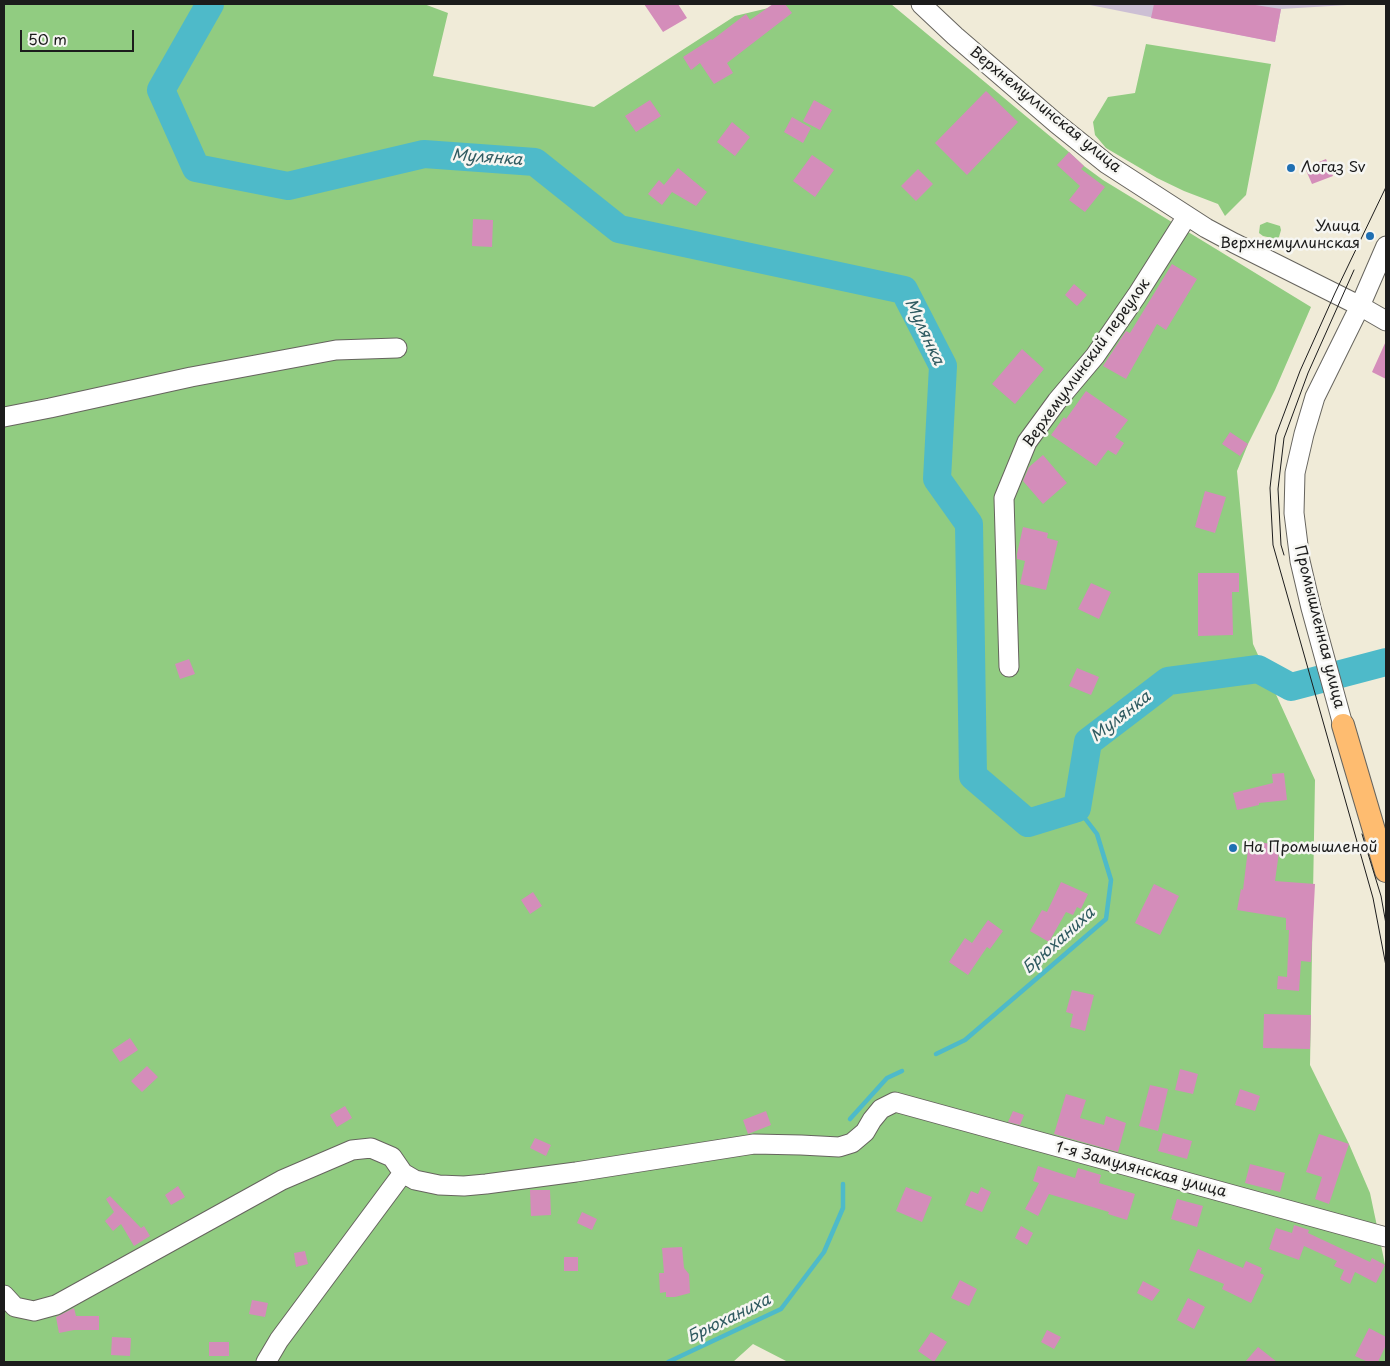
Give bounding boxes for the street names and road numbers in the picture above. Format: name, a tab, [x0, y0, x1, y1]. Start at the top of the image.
street label: Верхнемуллинская улица	[966, 43, 1124, 177]
street label: Верхемуллинский переулок	[1020, 275, 1154, 451]
street label: Промышленная улица	[1290, 544, 1348, 710]
street label: 1-я Замулянская улица	[1054, 1139, 1228, 1201]

